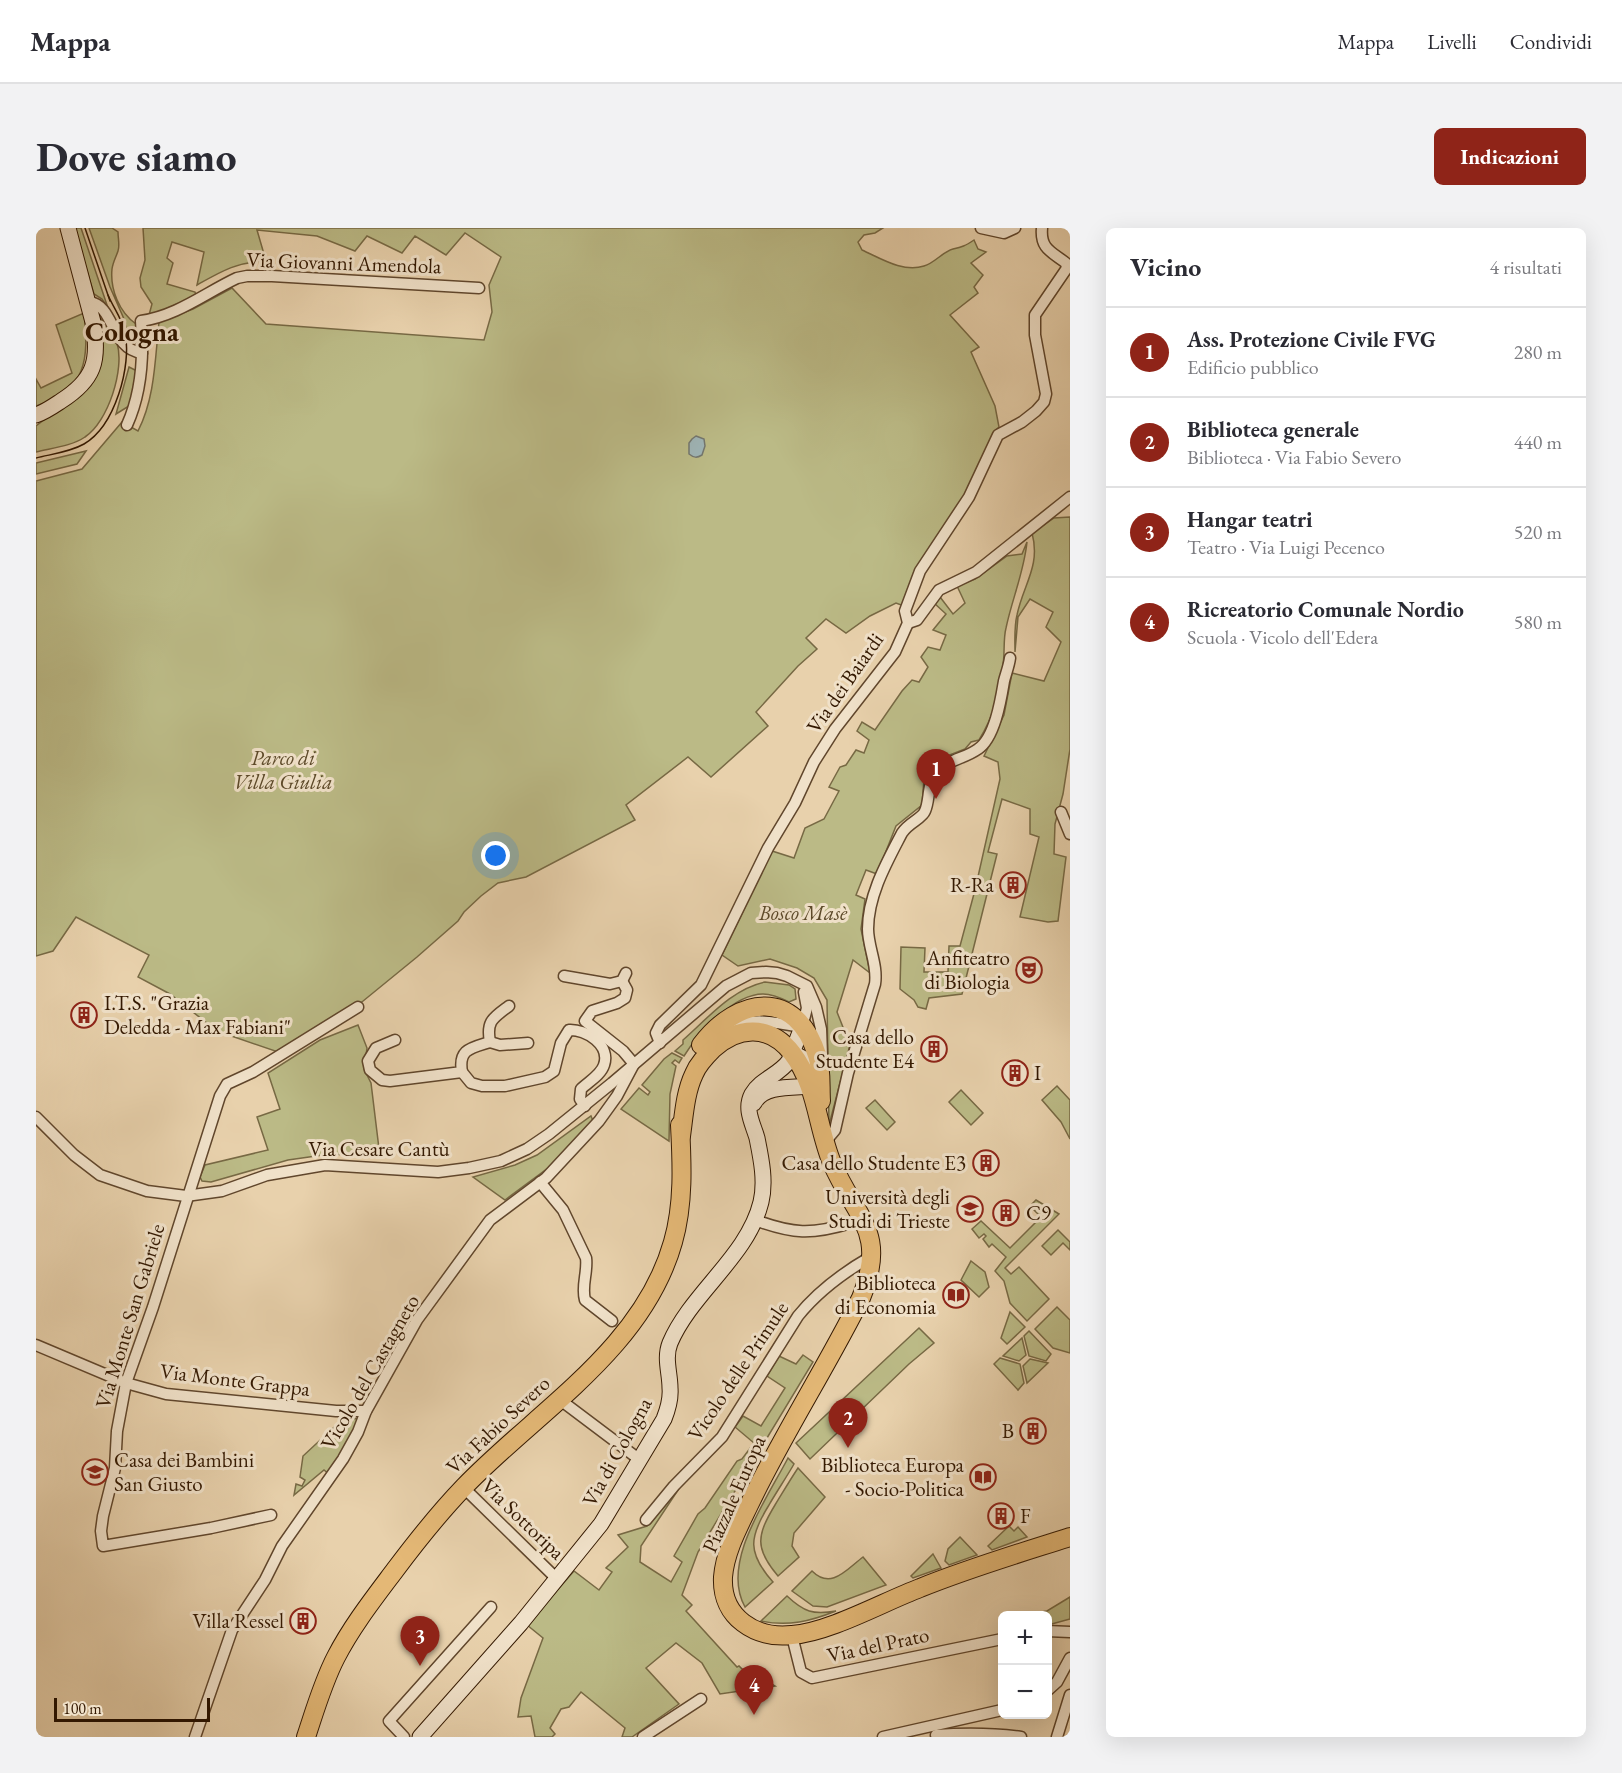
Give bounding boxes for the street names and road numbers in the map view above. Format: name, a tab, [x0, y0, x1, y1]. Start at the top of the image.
street label: Via Giovanni Amendola	[246, 246, 443, 279]
street label: Via dei Baiardi	[800, 627, 889, 738]
street label: Via Cesare Cantù	[308, 1135, 450, 1162]
street label: Via Monte San Gabriele	[89, 1220, 170, 1412]
street label: Vicolo del Castagneto	[314, 1289, 425, 1454]
street label: Vicolo delle Primule	[681, 1296, 794, 1446]
street label: Via Monte Grappa	[159, 1357, 312, 1402]
street label: Via Fabio Severo	[440, 1370, 555, 1480]
street label: Via di Cologna	[576, 1392, 658, 1511]
street label: Piazzale Europa	[696, 1430, 772, 1557]
street label: Via Sottoripa	[476, 1472, 571, 1566]
street label: Via del Prato	[824, 1621, 931, 1668]

